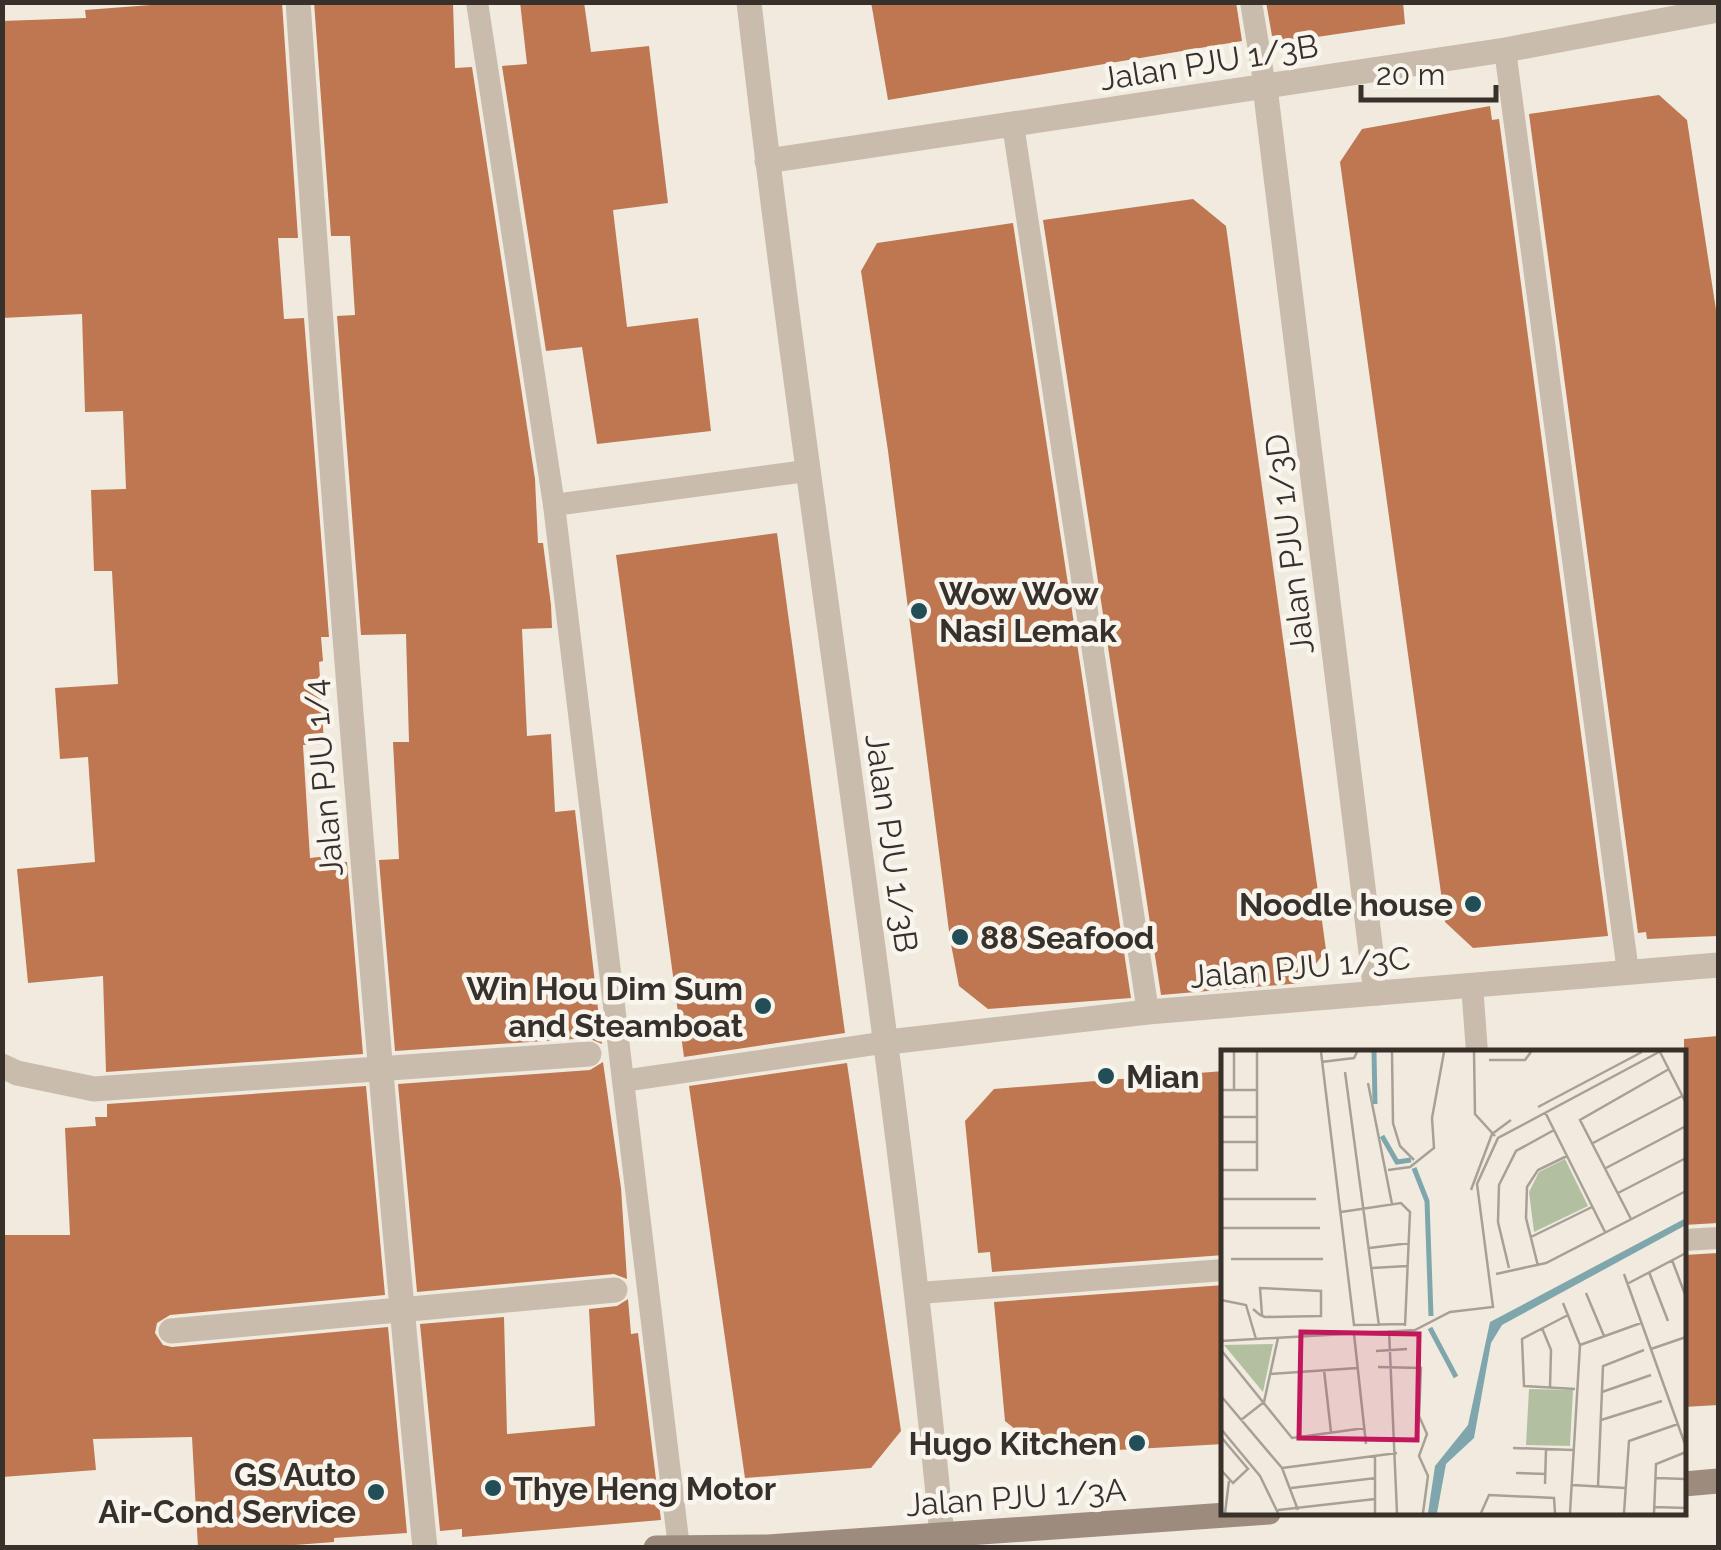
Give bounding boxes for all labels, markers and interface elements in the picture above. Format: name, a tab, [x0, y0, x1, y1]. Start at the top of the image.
street label: Jalan PJU 1/3B	[1097, 26, 1321, 98]
scale bar	[1361, 40, 1496, 102]
text: 20 m	[1376, 57, 1445, 92]
street label: Jalan PJU 1/3D	[1257, 432, 1321, 656]
place label: Wow Wow Nasi Lemak	[939, 575, 1117, 649]
marker: Wow Wow Nasi Lemak	[908, 600, 930, 622]
street label: Jalan PJU 1/4	[296, 678, 350, 878]
street label: Jalan PJU 1/3B	[858, 731, 926, 955]
place label: Noodle house	[1239, 886, 1453, 923]
marker: Noodle house	[1462, 893, 1484, 915]
place label: 88 Seafood	[980, 919, 1154, 956]
marker: 88 Seafood	[949, 926, 971, 948]
street label: Jalan PJU 1/3C	[1188, 939, 1412, 995]
place label: Win Hou Dim Sum and Steamboat	[466, 970, 743, 1044]
marker: Win Hou Dim Sum and Steamboat	[752, 995, 774, 1017]
inset map	[1221, 1050, 1686, 1515]
place label: Mian	[1126, 1058, 1200, 1095]
marker: Mian	[1095, 1065, 1117, 1087]
place label: Hugo Kitchen	[909, 1425, 1117, 1462]
marker: Hugo Kitchen	[1126, 1432, 1148, 1454]
place label: GS Auto Air-Cond Service	[98, 1456, 356, 1530]
place label: Thye Heng Motor	[513, 1470, 776, 1507]
street label: Jalan PJU 1/3A	[905, 1471, 1128, 1523]
marker: Thye Heng Motor	[482, 1477, 504, 1499]
marker: GS Auto Air-Cond Service	[365, 1481, 387, 1503]

